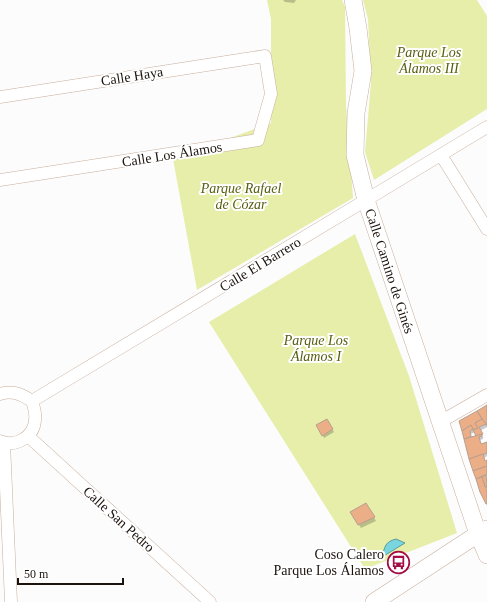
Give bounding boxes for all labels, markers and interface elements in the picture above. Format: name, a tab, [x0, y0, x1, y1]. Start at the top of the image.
park label: Parque Los Álamos III	[396, 45, 462, 76]
street label: Calle Haya	[100, 64, 165, 89]
street label: Calle Los Álamos	[121, 138, 223, 170]
park label: Parque Rafael de Cózar	[200, 181, 281, 212]
street label: Calle Camino de Ginés	[362, 207, 417, 335]
street label: Calle El Barrero	[217, 234, 303, 294]
park label: Parque Los Álamos I	[283, 333, 349, 364]
street label: Calle San Pedro	[80, 484, 157, 555]
place label: Coso Calero Parque Los Álamos	[274, 547, 384, 578]
bus stop icon: Coso Calero Parque Los Álamos	[386, 549, 412, 575]
scale bar	[18, 560, 123, 586]
text: 50 m	[24, 567, 49, 581]

